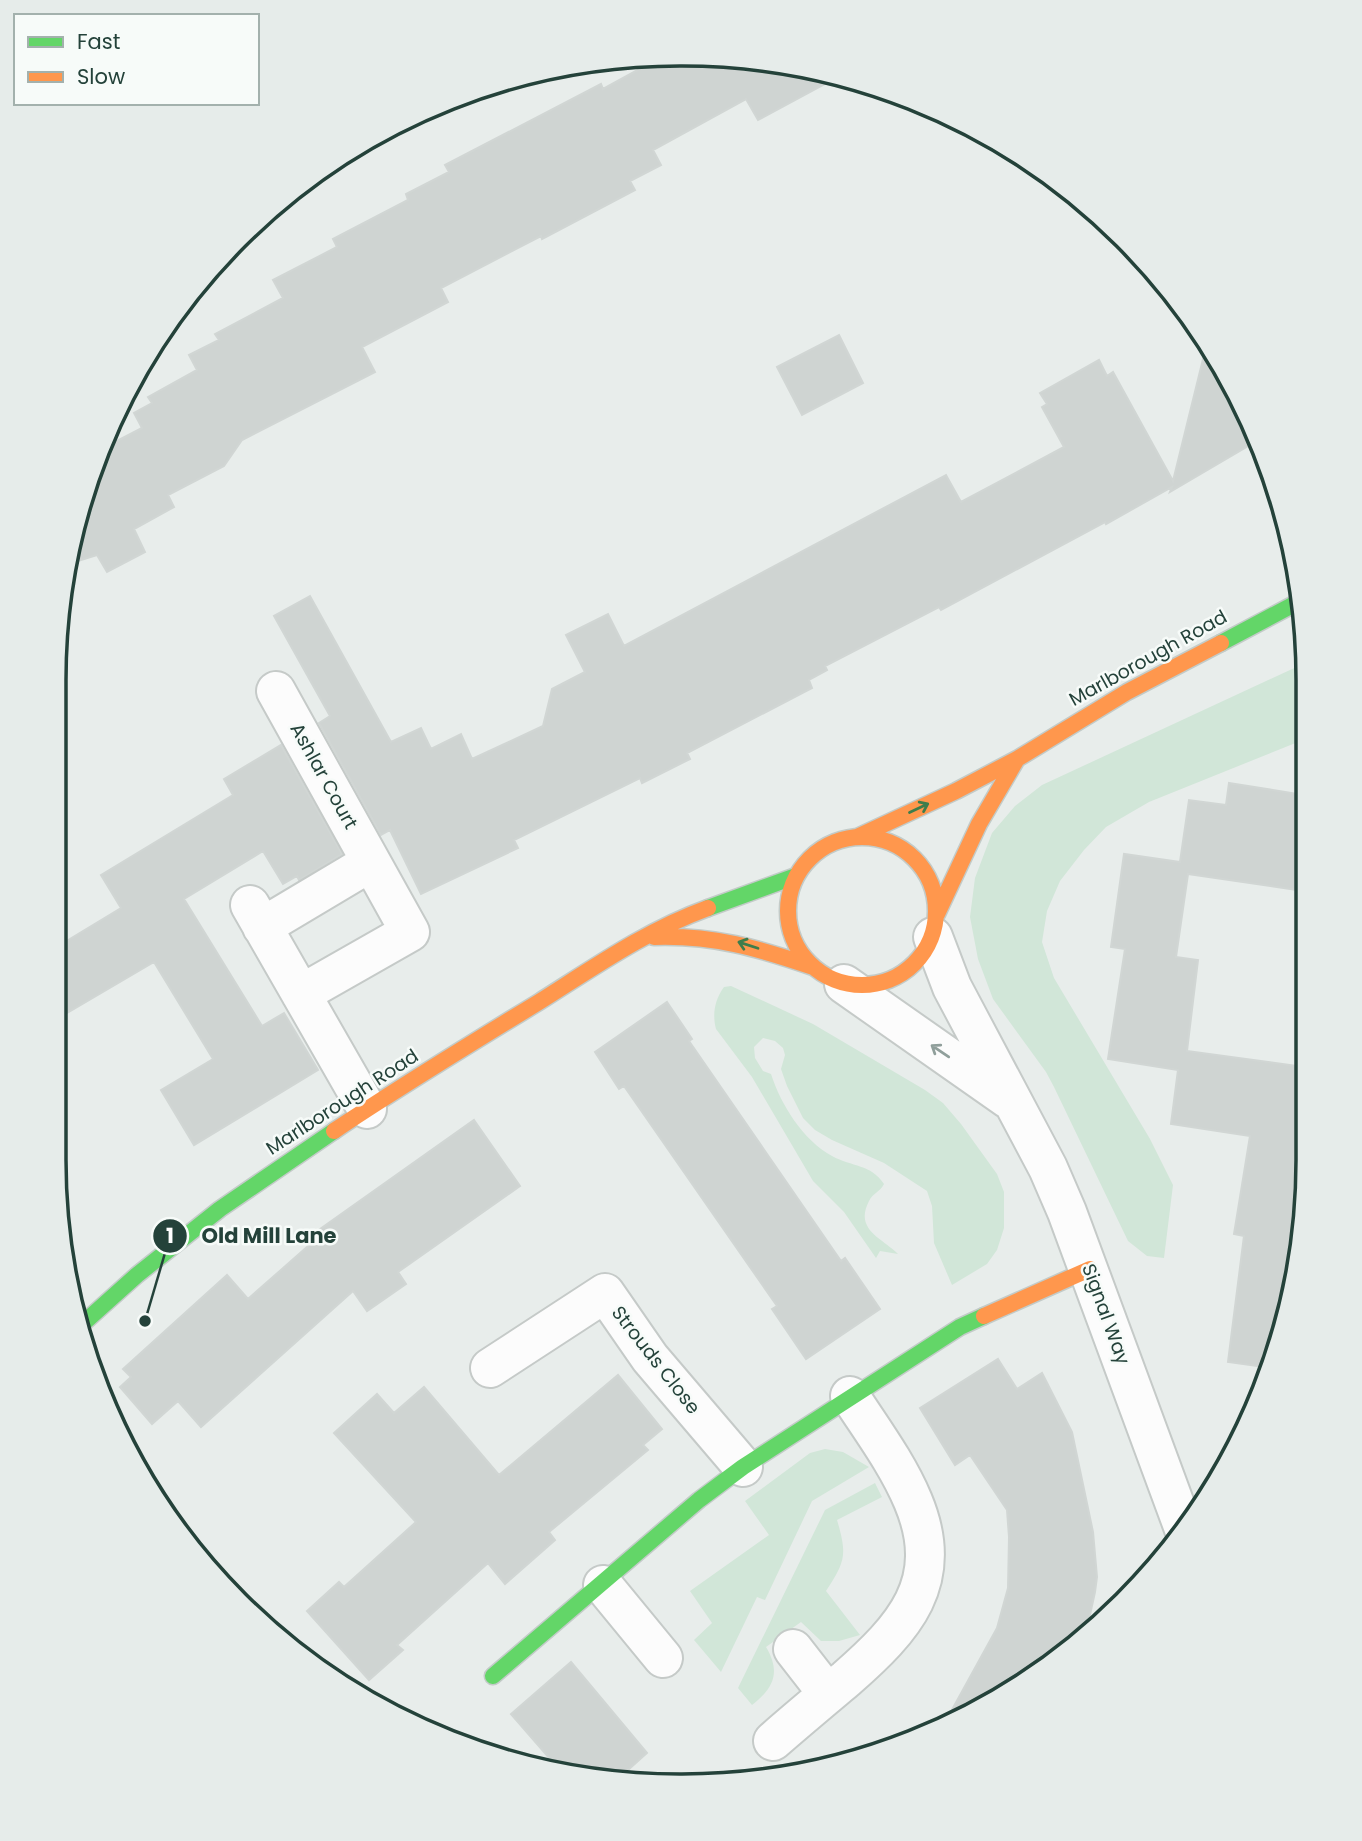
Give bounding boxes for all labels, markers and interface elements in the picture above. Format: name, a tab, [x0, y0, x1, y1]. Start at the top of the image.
legend	[14, 14, 259, 105]
text: Fast	[77, 27, 120, 56]
text: Slow	[77, 62, 125, 91]
street label: Marlborough Road	[1064, 603, 1232, 713]
street label: Ashlar Court	[284, 718, 364, 834]
one-way arrow	[908, 801, 929, 815]
one-way arrow	[737, 938, 759, 951]
street label: Marlborough Road	[260, 1043, 424, 1161]
one-way arrow	[930, 1044, 950, 1058]
callout: Old Mill Lane	[152, 1215, 351, 1257]
text: 1	[166, 1221, 174, 1250]
text: Old Mill Lane	[201, 1221, 337, 1250]
street label: Signal Way	[1075, 1260, 1137, 1368]
street label: Strouds Close	[605, 1300, 707, 1420]

